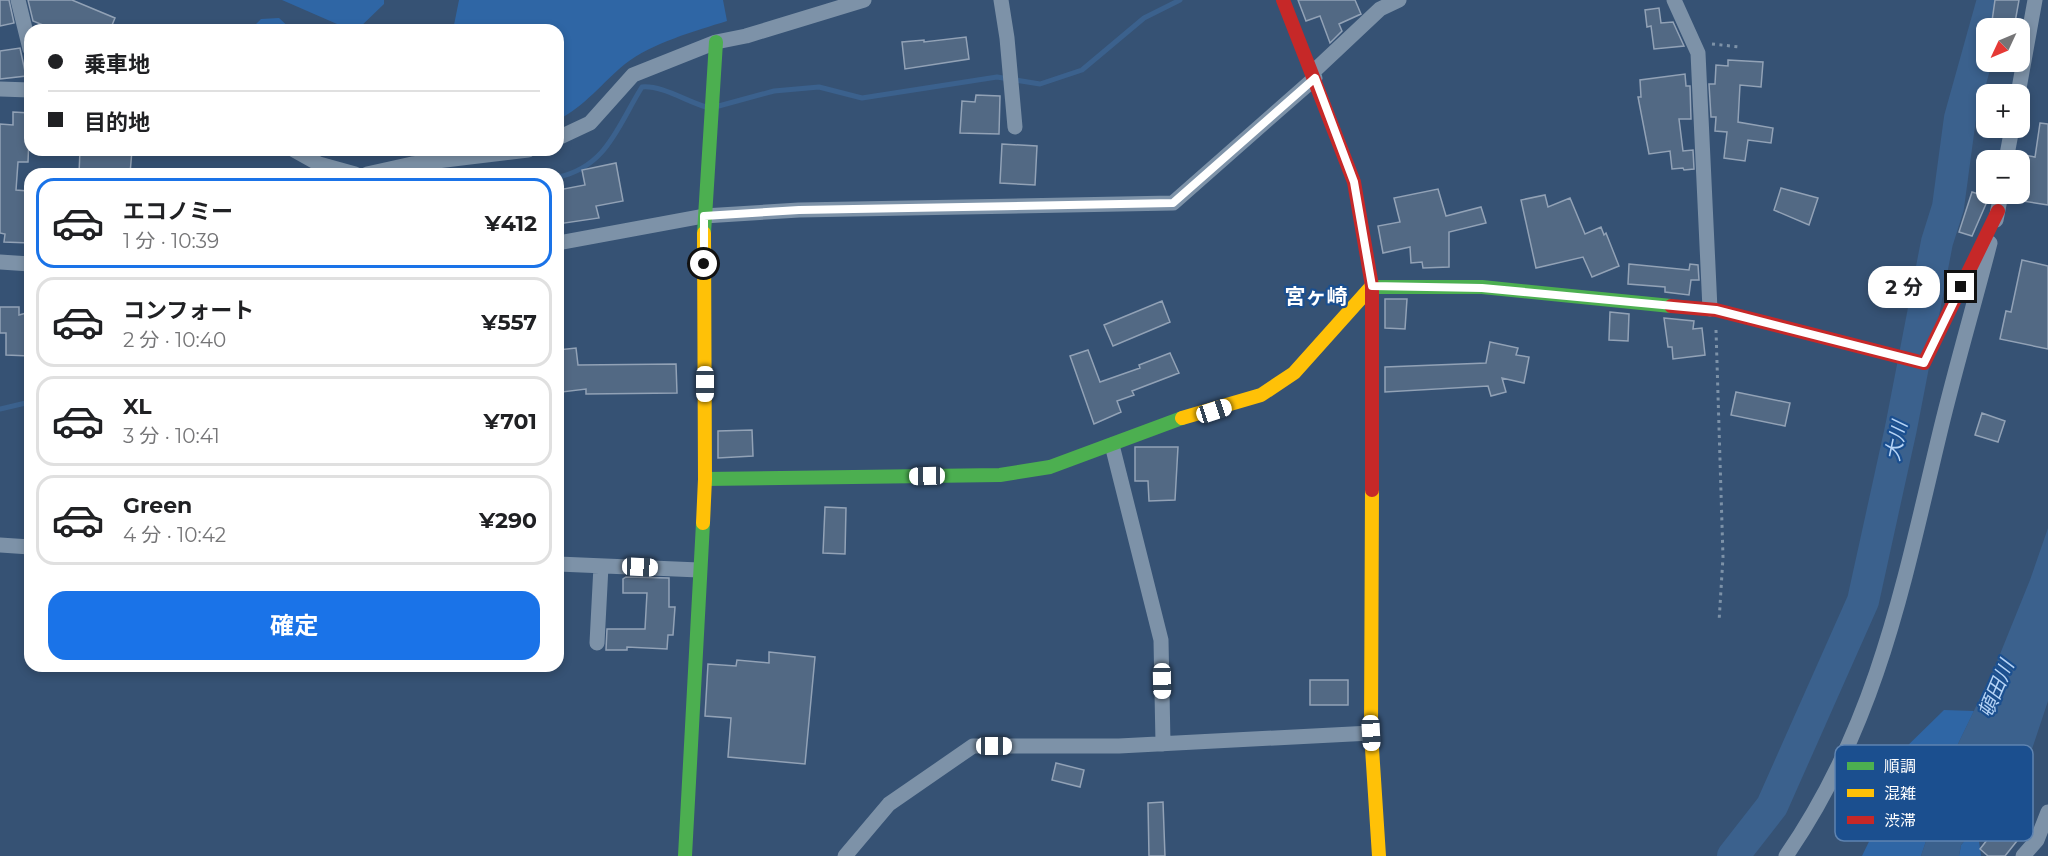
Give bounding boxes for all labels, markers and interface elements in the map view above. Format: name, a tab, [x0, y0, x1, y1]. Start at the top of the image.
north arrow	[1976, 18, 2030, 72]
map controls	[1976, 18, 2030, 204]
text: 乗車地	[84, 51, 150, 78]
button: +	[1976, 84, 2030, 138]
text: 目的地	[84, 109, 150, 136]
button: −	[1976, 150, 2030, 204]
icon: car	[51, 196, 105, 250]
text: エコノミー	[123, 198, 233, 225]
text: ¥412	[485, 210, 537, 237]
text: 1 分 · 10:39	[123, 229, 219, 253]
route start	[690, 250, 717, 277]
callout: 2 分	[1868, 266, 1940, 308]
route end	[1947, 273, 1974, 300]
text: 2 分	[1885, 275, 1923, 299]
district label: 宮ヶ崎	[1285, 284, 1348, 309]
icon: car	[51, 295, 105, 349]
text: コンフォート	[123, 297, 254, 324]
text: ¥557	[481, 309, 537, 336]
text: 2 分 · 10:40	[123, 328, 226, 352]
car	[696, 366, 714, 402]
text: XL	[123, 393, 152, 420]
icon: car	[51, 394, 105, 448]
car	[1194, 397, 1234, 425]
text: ¥701	[484, 408, 537, 435]
water label: 大川	[1880, 417, 1912, 463]
text: 3 分 · 10:41	[123, 424, 220, 448]
car	[909, 467, 945, 485]
text: Green	[123, 492, 192, 519]
icon: car	[51, 493, 105, 547]
text: ¥290	[479, 507, 537, 534]
text: 4 分 · 10:42	[123, 523, 226, 547]
car	[622, 557, 658, 577]
button: 確定	[48, 591, 540, 660]
water label: 頓田川	[1973, 655, 2020, 721]
car	[1153, 663, 1171, 699]
car	[1361, 715, 1381, 751]
car	[976, 737, 1012, 755]
legend	[1835, 745, 2033, 841]
text: 順調	[1884, 757, 1916, 776]
text: 混雑	[1884, 784, 1916, 803]
text: 渋滞	[1884, 811, 1916, 830]

